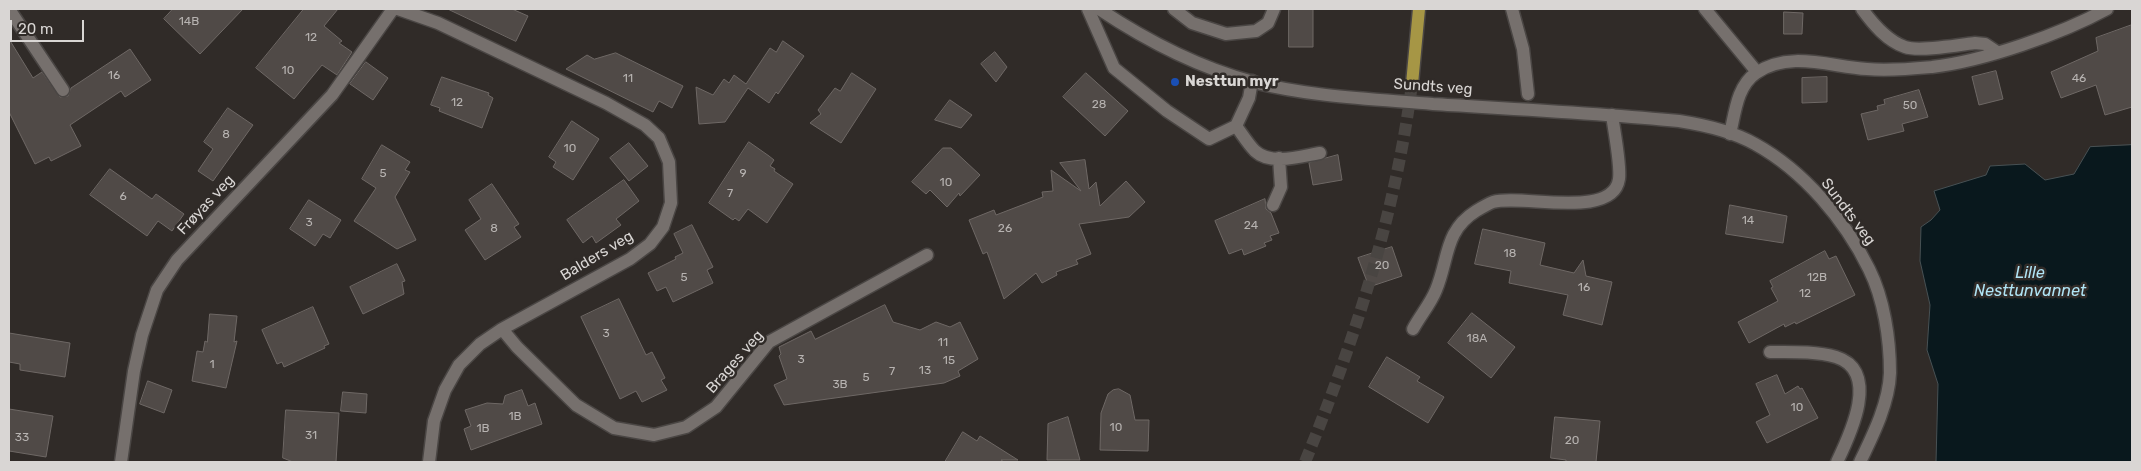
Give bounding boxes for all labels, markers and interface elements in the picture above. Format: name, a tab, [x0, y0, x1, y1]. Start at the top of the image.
scale bar	[12, 10, 86, 42]
house number: 14B	[179, 15, 199, 29]
text: 20 m	[18, 20, 53, 38]
house number: 12	[305, 31, 317, 45]
house number: 10	[282, 64, 294, 78]
house number: 16	[108, 69, 120, 83]
house number: 11	[623, 72, 633, 86]
house number: 46	[2072, 72, 2086, 86]
place label: Nesttun myr	[1185, 73, 1279, 91]
street label: Sundts veg	[1393, 75, 1473, 99]
marker: Nesttun myr	[1169, 76, 1181, 88]
house number: 12	[451, 96, 463, 110]
house number: 28	[1092, 98, 1106, 112]
house number: 50	[1903, 99, 1917, 113]
house number: 8	[222, 128, 230, 142]
house number: 10	[564, 142, 576, 156]
house number: 5	[379, 167, 387, 181]
house number: 9	[739, 167, 747, 181]
street label: Frøyas veg	[174, 171, 238, 239]
street label: Sundts veg	[1817, 175, 1879, 249]
house number: 10	[940, 176, 952, 190]
house number: 7	[727, 187, 733, 201]
house number: 6	[119, 190, 127, 204]
house number: 14	[1742, 214, 1754, 228]
house number: 3	[305, 216, 313, 230]
house number: 24	[1244, 219, 1258, 233]
house number: 8	[490, 222, 498, 236]
house number: 26	[998, 222, 1012, 236]
street label: Balders veg	[557, 227, 637, 285]
house number: 18	[1504, 247, 1516, 261]
house number: 20	[1375, 259, 1389, 273]
water label: Lille Nesttunvannet	[1974, 263, 2086, 301]
house number: 5	[680, 271, 688, 285]
house number: 12B	[1807, 271, 1827, 285]
house number: 16	[1578, 281, 1590, 295]
house number: 12	[1799, 287, 1811, 301]
house number: 3	[602, 327, 610, 341]
street label: Brages veg	[703, 327, 767, 397]
house number: 18A	[1467, 332, 1487, 346]
house number: 11	[938, 336, 948, 350]
house number: 3	[797, 353, 805, 367]
house number: 15	[943, 354, 955, 368]
house number: 1	[209, 358, 215, 372]
house number: 13	[919, 364, 931, 378]
house number: 7	[889, 365, 895, 379]
house number: 5	[862, 371, 870, 385]
house number: 3B	[832, 378, 848, 392]
house number: 10	[1791, 401, 1803, 415]
house number: 1B	[508, 410, 522, 424]
house number: 10	[1110, 421, 1122, 435]
house number: 1B	[476, 422, 490, 436]
house number: 31	[305, 429, 317, 443]
house number: 33	[15, 431, 29, 445]
house number: 20	[1565, 434, 1579, 448]

